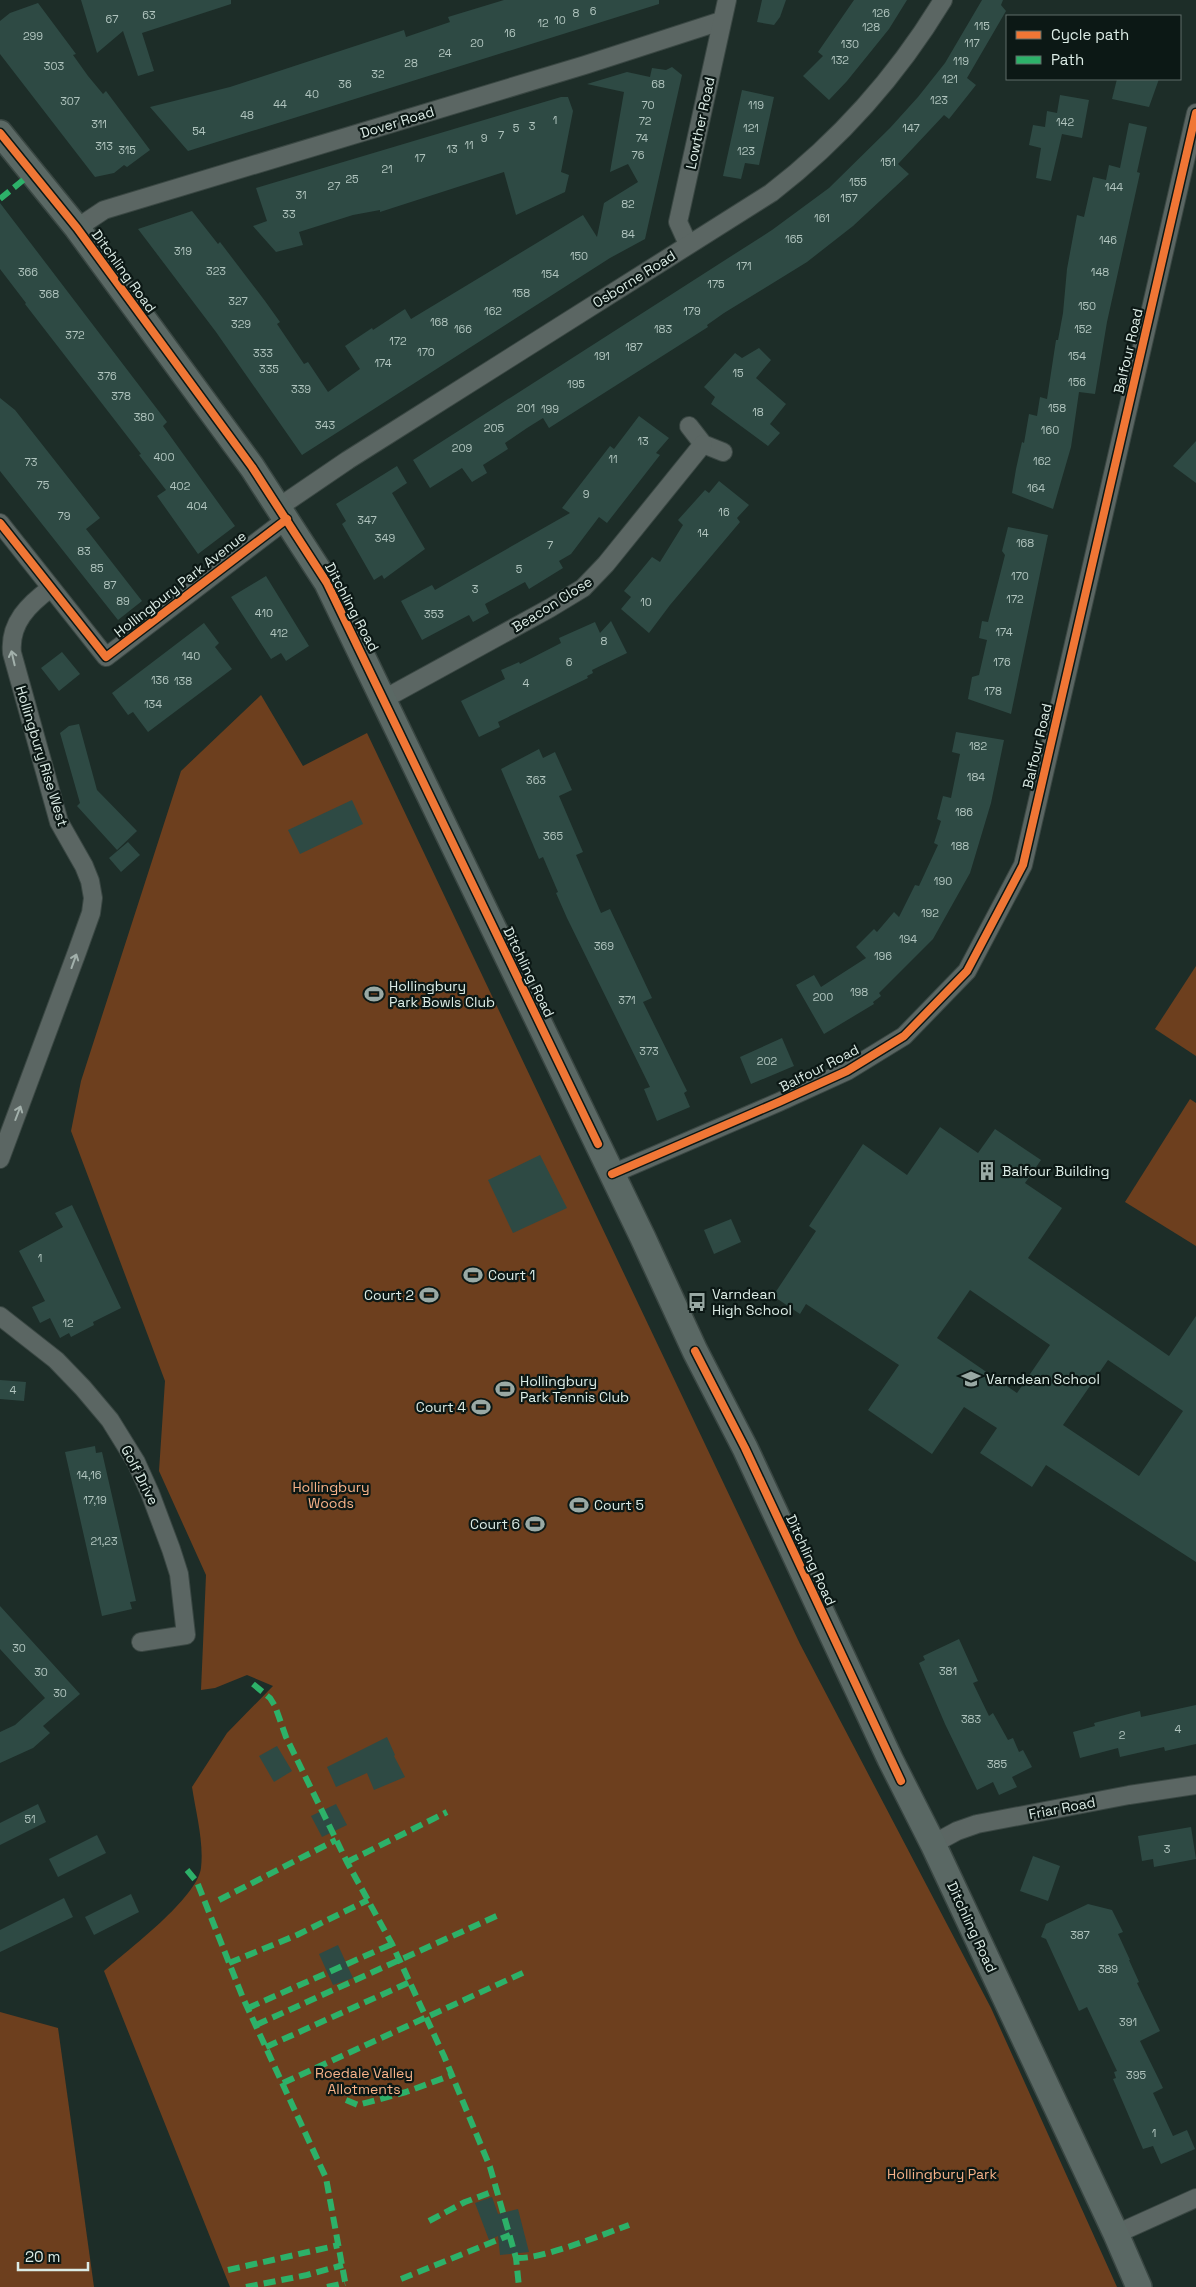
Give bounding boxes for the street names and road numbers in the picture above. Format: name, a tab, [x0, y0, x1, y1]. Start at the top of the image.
street label: Lowther Road	[681, 75, 719, 171]
street label: Dover Road	[358, 102, 436, 142]
street label: Ditchling Road	[88, 226, 160, 316]
street label: Osborne Road	[589, 246, 679, 312]
street label: Balfour Road	[1109, 307, 1147, 395]
street label: Hollingbury Park Avenue	[110, 527, 250, 641]
street label: Ditchling Road	[321, 559, 383, 655]
street label: Beacon Close	[508, 572, 596, 636]
street label: Hollingbury Rise West	[12, 683, 72, 829]
street label: Balfour Road	[1018, 702, 1056, 790]
street label: Ditchling Road	[499, 924, 559, 1020]
street label: Balfour Road	[776, 1040, 862, 1096]
street label: Golf Drive	[117, 1442, 163, 1508]
street label: Ditchling Road	[782, 1512, 840, 1608]
street label: Friar Road	[1027, 1793, 1097, 1823]
street label: Ditchling Road	[943, 1879, 1001, 1975]

